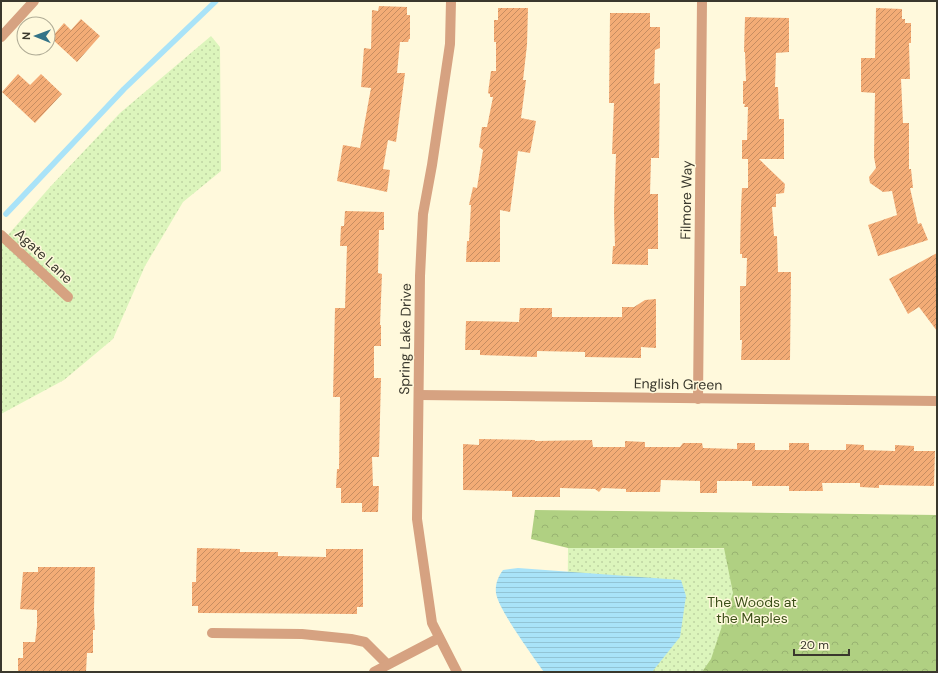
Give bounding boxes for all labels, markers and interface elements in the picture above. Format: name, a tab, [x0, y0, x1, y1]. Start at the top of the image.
north arrow	[16, 16, 56, 56]
text: N	[19, 32, 33, 40]
street label: Filmore Way	[676, 160, 696, 240]
street label: Agate Lane	[11, 225, 77, 287]
street label: Spring Lake Drive	[395, 283, 415, 395]
street label: English Green	[634, 374, 722, 394]
park label: The Woods at the Maples	[707, 593, 797, 627]
scale bar	[794, 631, 849, 657]
text: 20 m	[800, 637, 829, 653]

